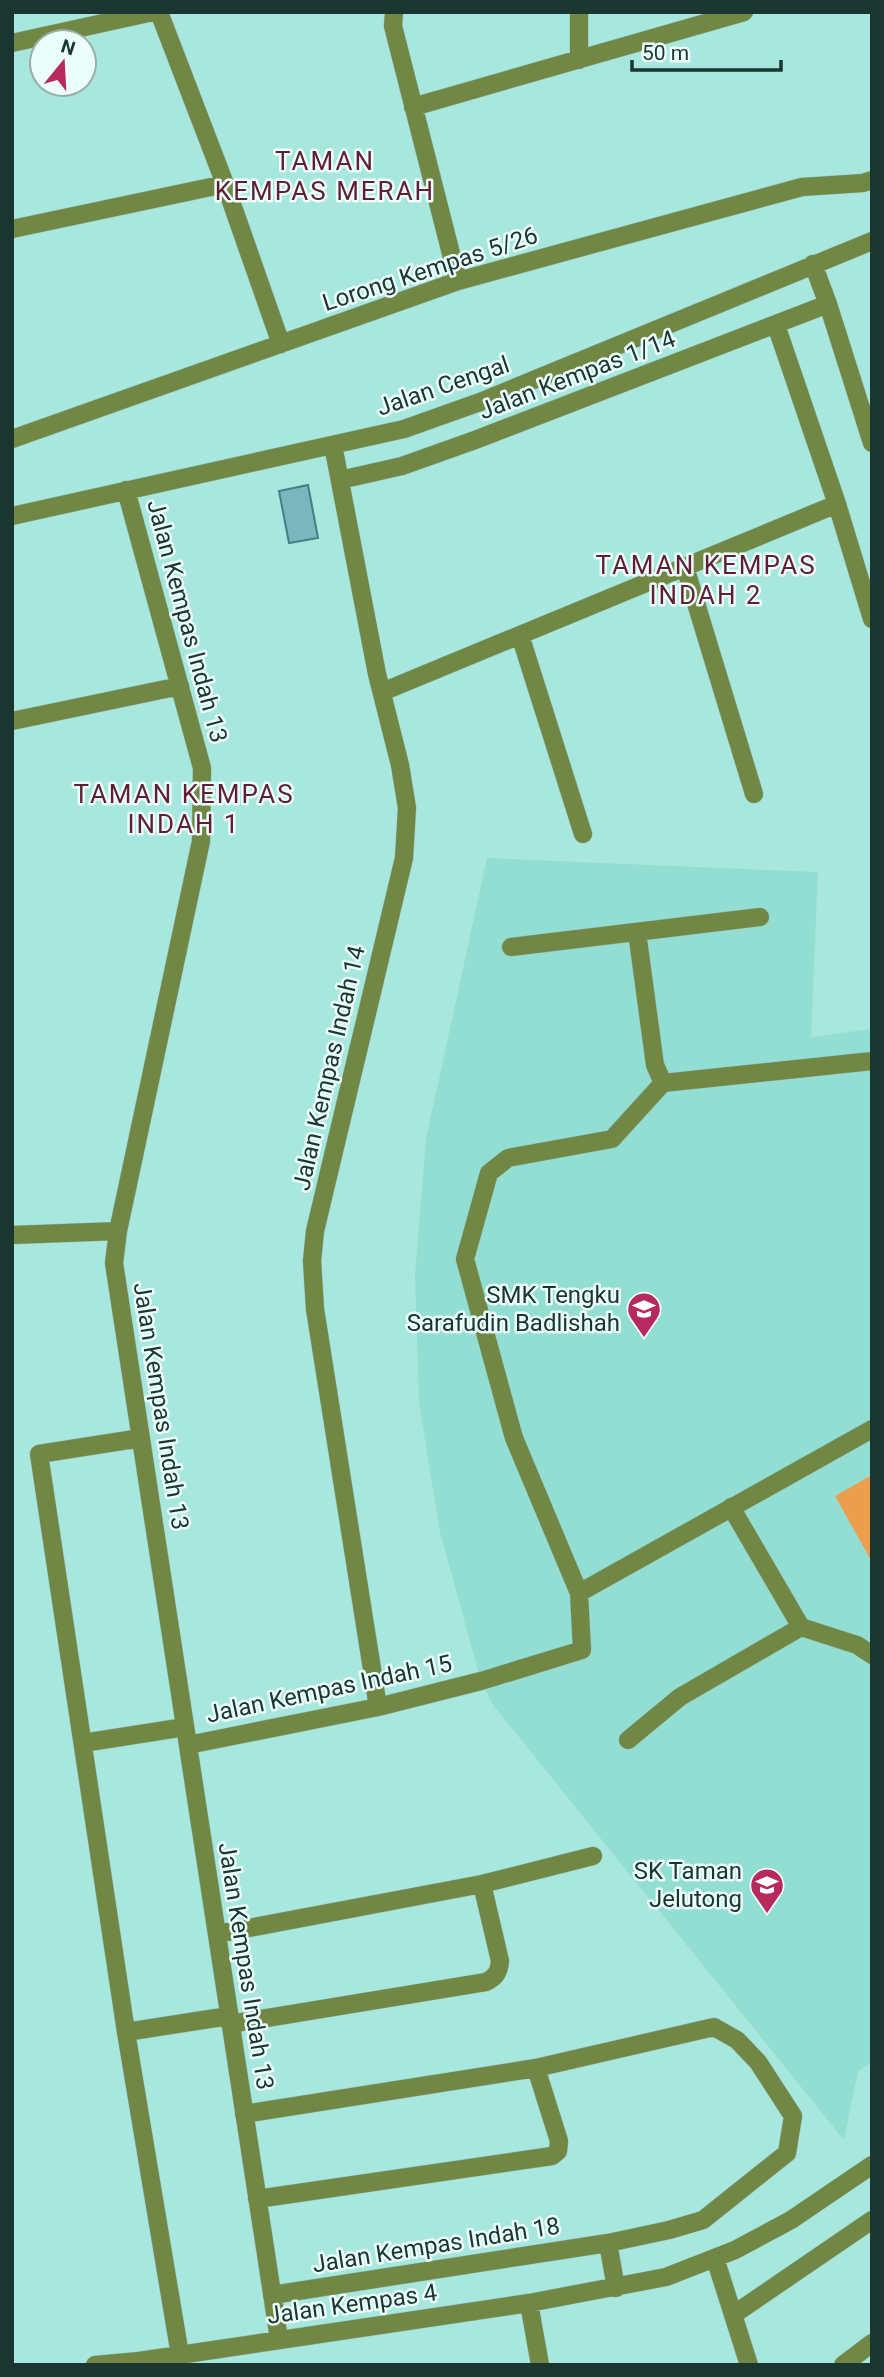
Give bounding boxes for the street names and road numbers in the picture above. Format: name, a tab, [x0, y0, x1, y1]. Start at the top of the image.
street label: Lorong Kempas 5/26	[319, 221, 541, 317]
street label: Jalan Kempas 1/14	[475, 325, 679, 425]
street label: Jalan Cengal	[373, 350, 513, 422]
street label: Jalan Kempas Indah 13	[141, 496, 233, 746]
street label: Jalan Kempas Indah 14	[287, 943, 371, 1193]
street label: Jalan Kempas Indah 13	[128, 1280, 194, 1532]
street label: Jalan Kempas Indah 15	[204, 1649, 454, 1729]
street label: Jalan Kempas Indah 13	[213, 1840, 279, 2092]
street label: Jalan Kempas Indah 18	[310, 2212, 562, 2278]
street label: Jalan Kempas 4	[265, 2278, 439, 2330]

